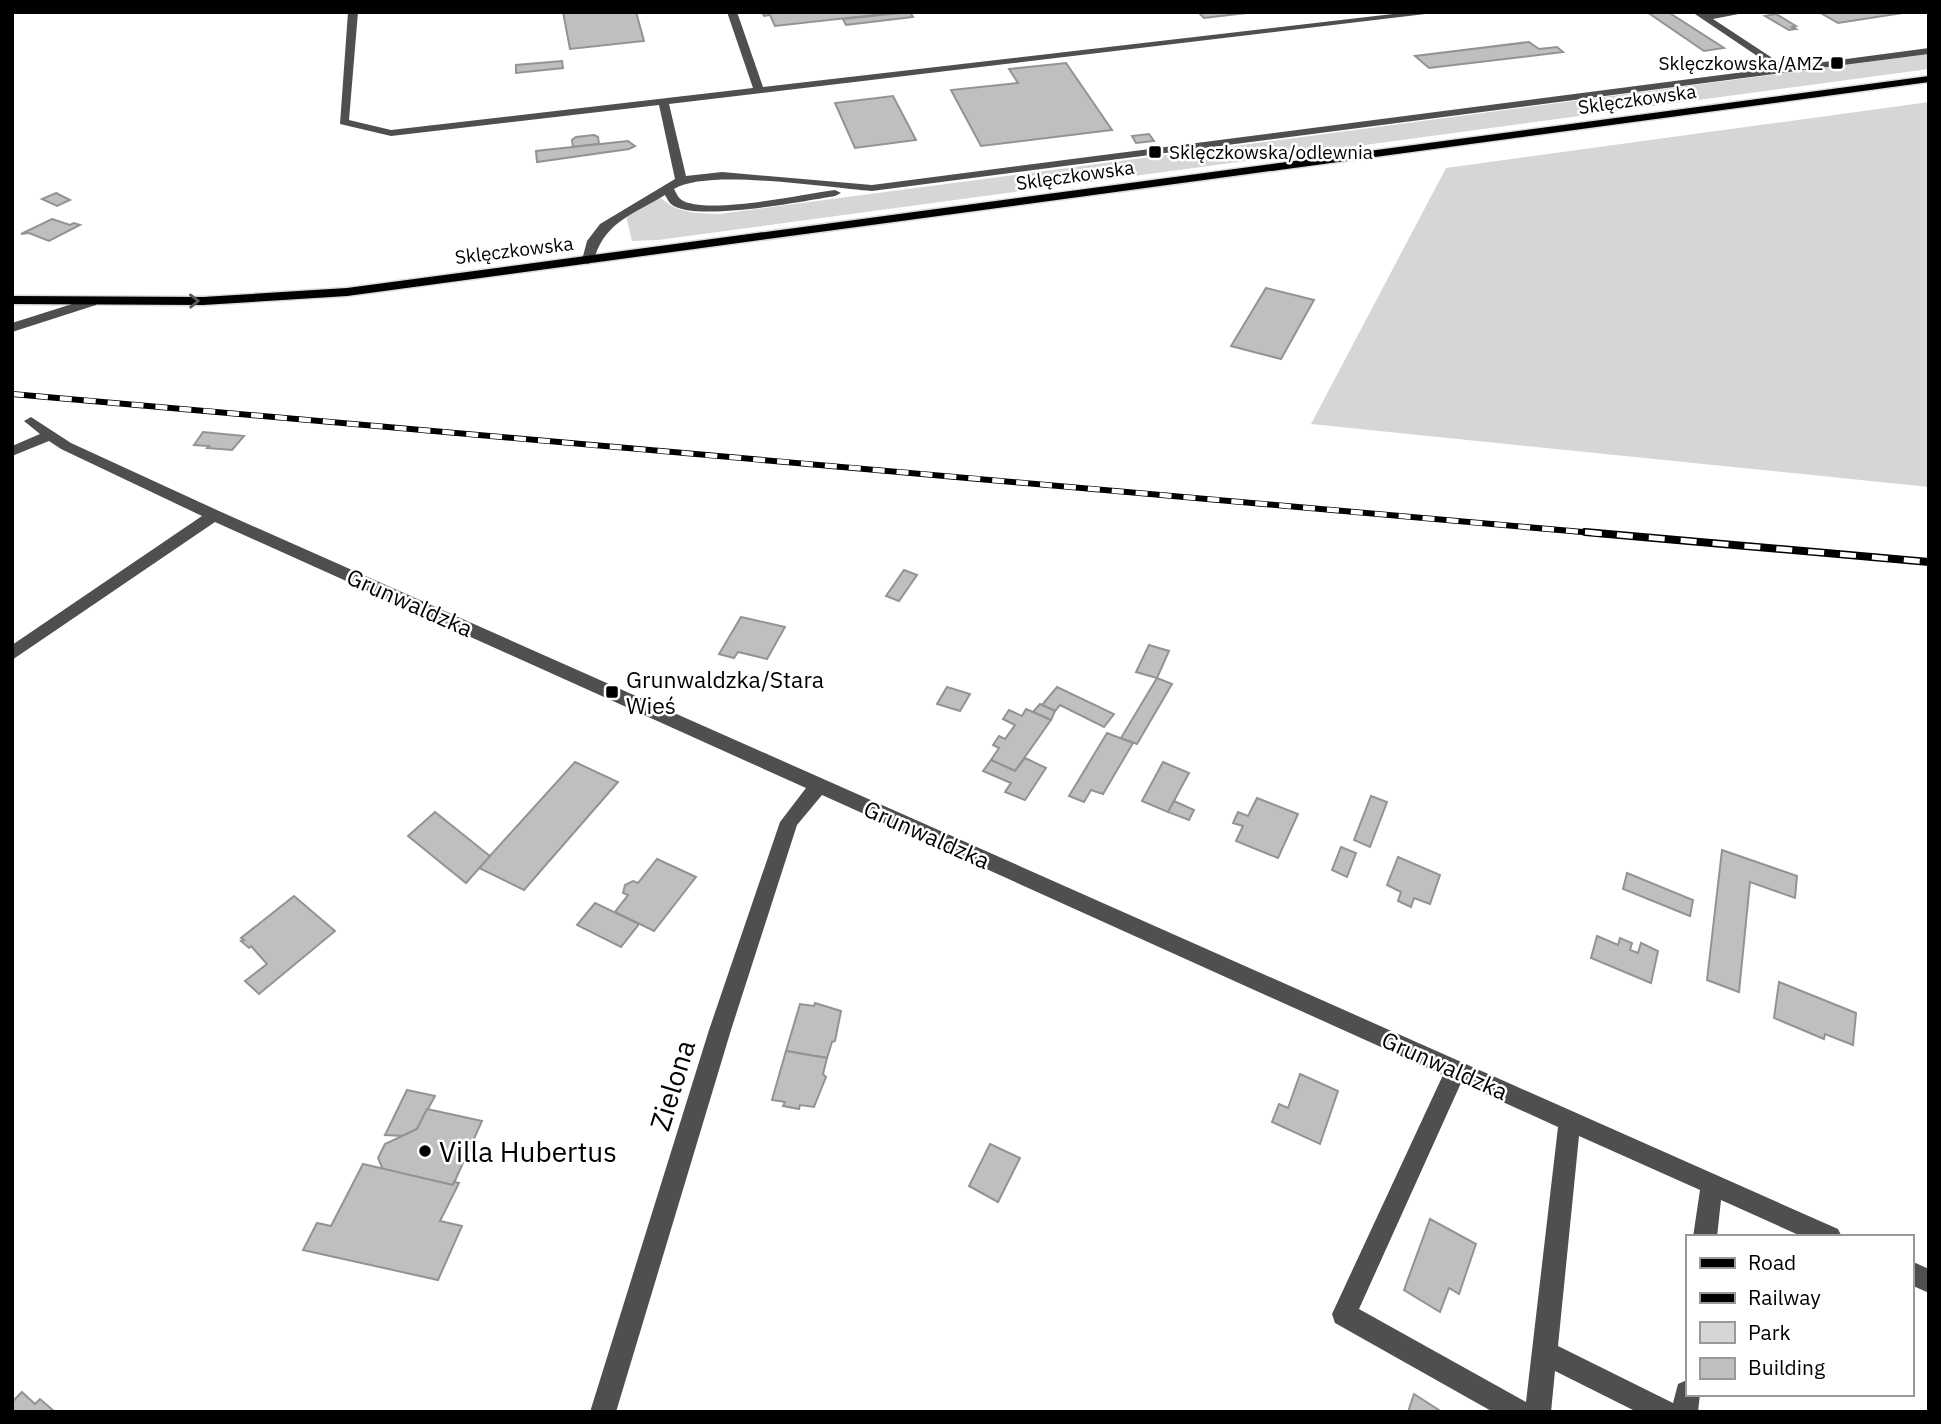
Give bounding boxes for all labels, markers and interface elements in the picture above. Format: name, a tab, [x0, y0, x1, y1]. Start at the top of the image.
place label: Sklęczkowska/AMZ	[1658, 51, 1823, 75]
marker: Sklęczkowska/AMZ	[1829, 55, 1845, 71]
street label: Sklęczkowska	[1576, 79, 1698, 119]
place label: Sklęczkowska/odlewnia	[1169, 140, 1373, 164]
marker: Sklęczkowska/odlewnia	[1147, 144, 1163, 160]
street label: Sklęczkowska	[1014, 155, 1136, 195]
street label: Sklęczkowska	[453, 231, 575, 269]
one-way arrow	[189, 293, 199, 309]
street label: Grunwaldzka	[342, 561, 478, 643]
place label: Grunwaldzka/Stara Wieś	[626, 664, 824, 720]
marker: Grunwaldzka/Stara Wieś	[604, 684, 620, 700]
street label: Grunwaldzka	[859, 793, 995, 875]
street label: Grunwaldzka	[1377, 1024, 1513, 1106]
street label: Zielona	[641, 1035, 703, 1135]
place label: Villa Hubertus	[439, 1133, 617, 1170]
marker: Villa Hubertus	[417, 1143, 433, 1159]
legend	[1686, 1235, 1913, 1396]
text: Road	[1748, 1248, 1796, 1276]
text: Railway	[1748, 1283, 1821, 1311]
text: Park	[1748, 1318, 1791, 1346]
text: Building	[1748, 1353, 1825, 1381]

